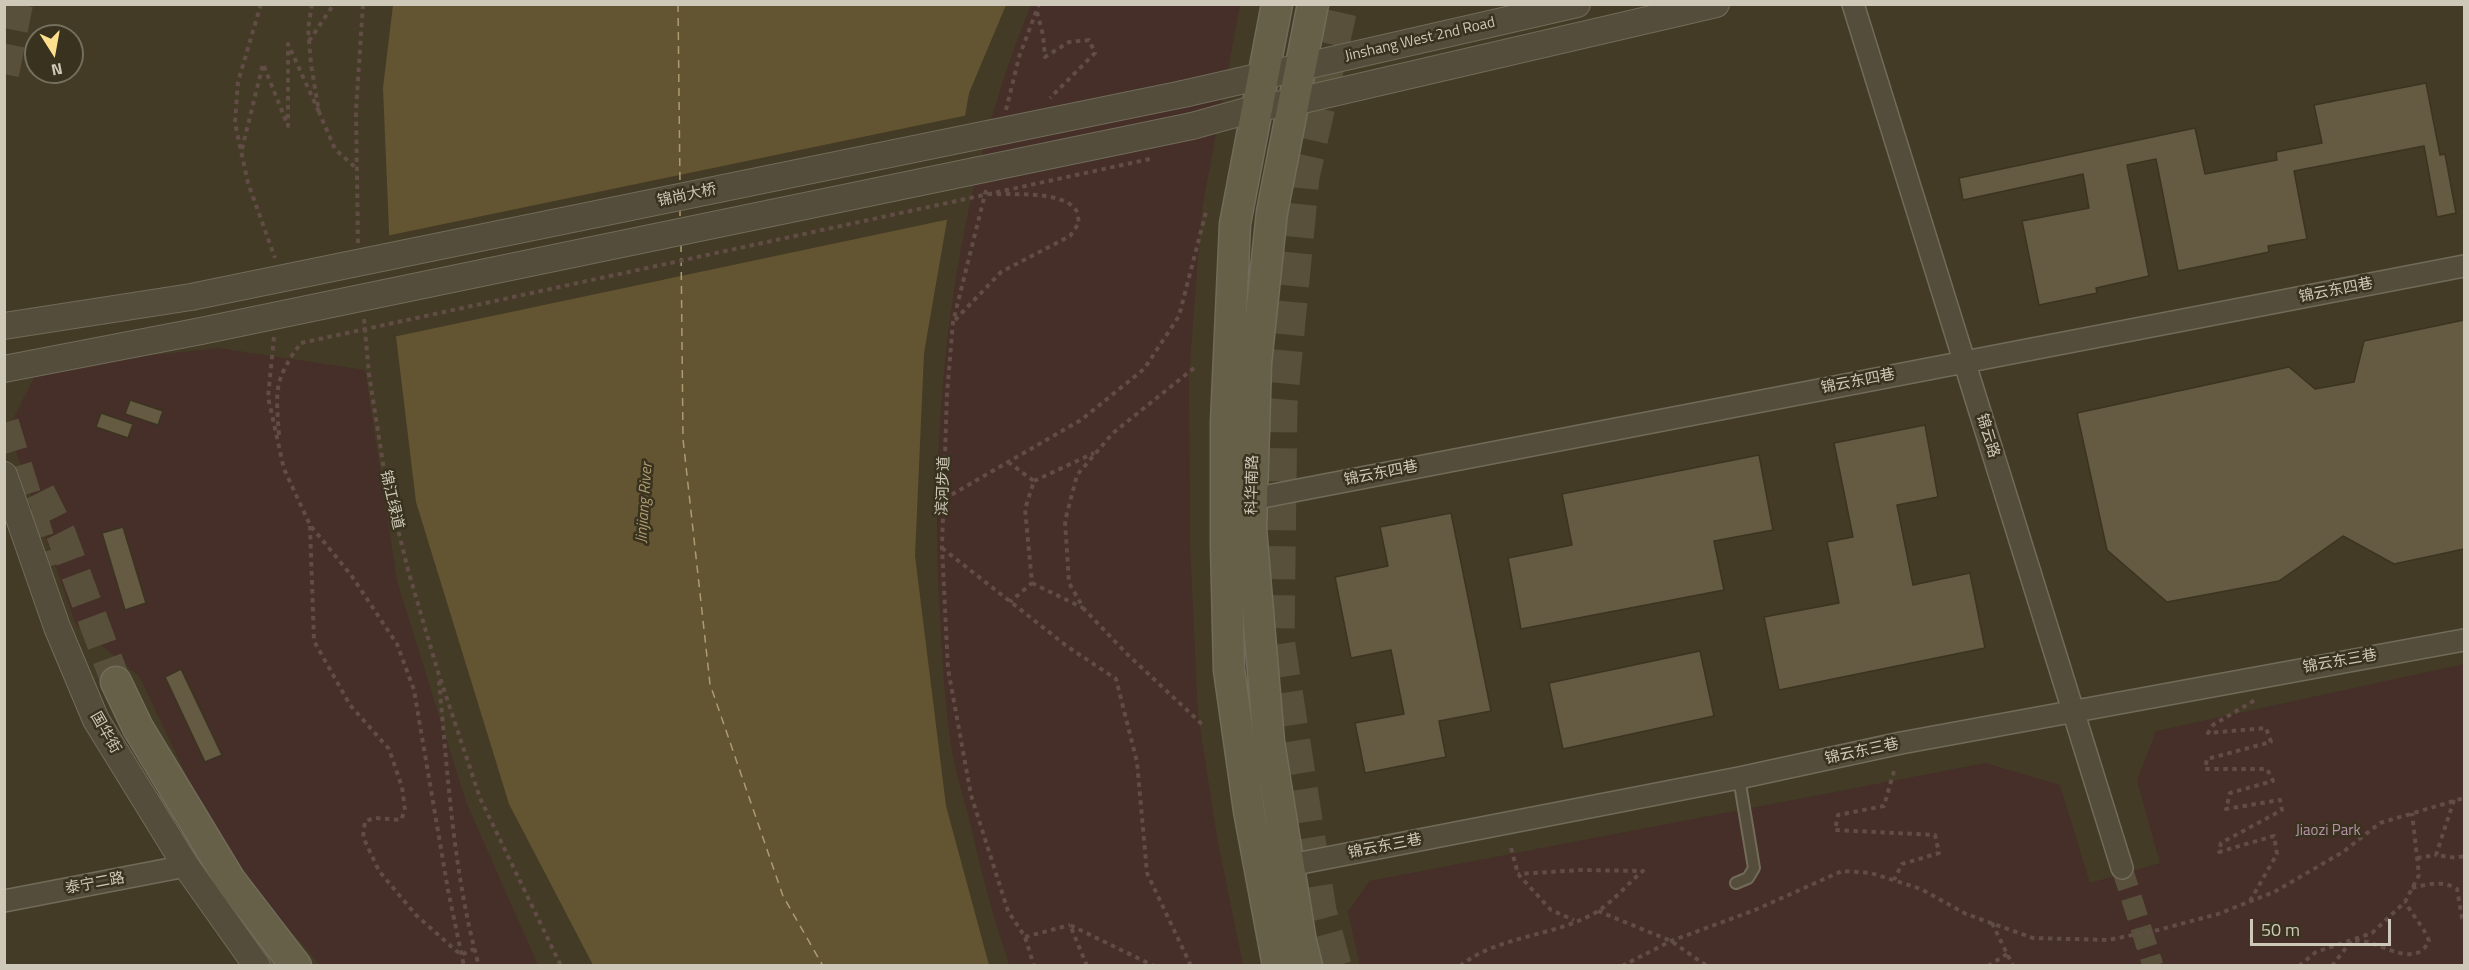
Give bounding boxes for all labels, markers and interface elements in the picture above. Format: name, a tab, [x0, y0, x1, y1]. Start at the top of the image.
street label: Jinshang West 2nd Road	[1343, 14, 1497, 66]
north arrow	[24, 24, 84, 84]
text: N	[49, 57, 65, 83]
street label: 锦尚大桥	[656, 181, 718, 211]
street label: 锦云东四巷	[2297, 275, 2375, 307]
street label: 锦云东四巷	[1819, 366, 1897, 398]
street label: 锦云路	[1972, 412, 2002, 460]
street label: 科华南路	[1243, 455, 1263, 515]
street label: 滨河步道	[934, 456, 954, 516]
street label: 锦云东四巷	[1342, 458, 1420, 490]
water label: Jinjiang River	[633, 462, 657, 544]
street label: 锦江绿道	[375, 469, 407, 531]
street label: 锦云东三巷	[2302, 647, 2378, 677]
street label: 国华街	[86, 709, 124, 757]
street label: 锦云东三巷	[1823, 735, 1901, 769]
park label: Jiaozi Park	[2295, 822, 2361, 840]
street label: 锦云东三巷	[1346, 831, 1424, 863]
street label: 泰宁二路	[64, 869, 126, 899]
scale bar	[2253, 907, 2394, 945]
text: 50 m	[2261, 916, 2300, 943]

